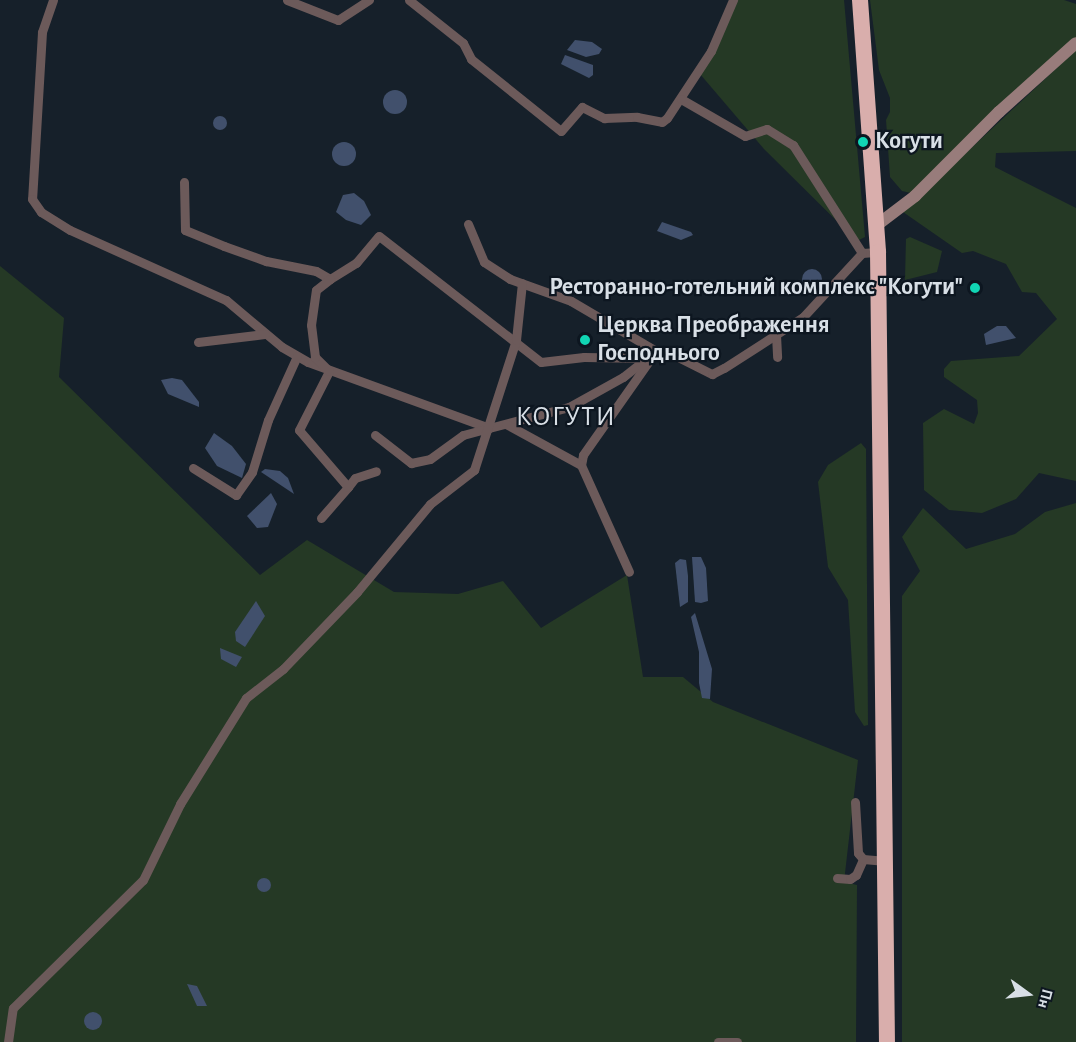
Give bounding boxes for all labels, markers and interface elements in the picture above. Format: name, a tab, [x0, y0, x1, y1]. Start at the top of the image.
place label: Когути	[875, 128, 943, 156]
marker: Когути	[856, 135, 870, 149]
place label: Ресторанно-готельний комплекс "Когути"	[549, 274, 963, 302]
marker: Ресторанно-готельний комплекс "Когути"	[968, 281, 982, 295]
place label: Церква Преображення Господнього	[597, 312, 830, 368]
marker: Церква Преображення Господнього	[578, 333, 592, 347]
district label: КОГУТИ	[516, 401, 616, 433]
north arrow	[998, 964, 1058, 1024]
text: Пн	[1035, 987, 1056, 1010]

